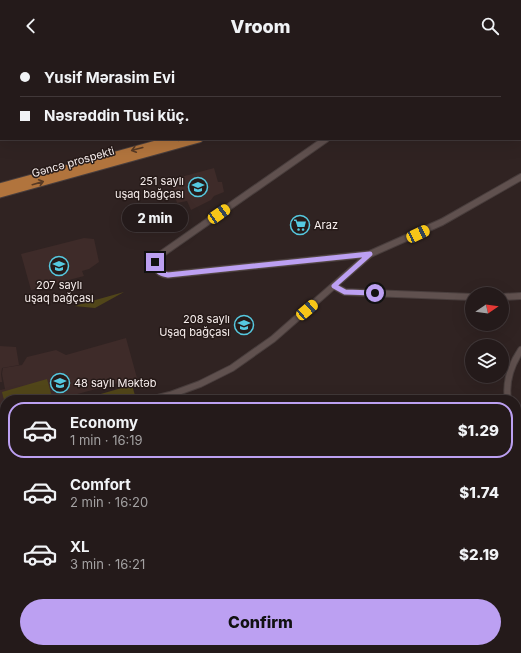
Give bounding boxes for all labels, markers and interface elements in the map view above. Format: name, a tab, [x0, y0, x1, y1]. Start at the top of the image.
icon: back	[20, 15, 42, 37]
icon: search	[479, 15, 501, 37]
text: Vroom	[231, 16, 290, 37]
text: Yusif Mərasim Evi	[44, 68, 175, 87]
text: Nəsrəddin Tusi küç.	[44, 106, 189, 125]
street label: Gəncə prospekti	[30, 143, 116, 181]
one-way arrow	[131, 146, 144, 153]
place label: 251 saylı uşaq bağçası	[115, 174, 184, 201]
school or university icon: 251 saylı uşaq bağçası	[187, 176, 209, 198]
one-way arrow	[31, 179, 44, 186]
car	[206, 202, 232, 226]
callout: 2 min	[122, 204, 188, 232]
text: 2 min	[137, 210, 173, 226]
supermarket icon: Araz	[289, 214, 311, 236]
place label: Araz	[314, 218, 338, 232]
car	[405, 223, 431, 245]
route end	[146, 253, 164, 271]
school or university icon: 207 saylı uşaq bağçası	[48, 255, 70, 277]
place label: 207 saylı uşaq bağçası	[24, 278, 94, 305]
route start	[366, 284, 384, 302]
north arrow	[465, 287, 509, 331]
map controls	[465, 287, 509, 383]
car	[294, 298, 320, 322]
place label: 208 saylı Uşaq bağçası	[159, 312, 230, 339]
school or university icon: 208 saylı Uşaq bağçası	[233, 314, 255, 336]
button: layers	[465, 339, 509, 383]
school or university icon: 48 saylı Məktəb	[49, 372, 71, 394]
place label: 48 saylı Məktəb	[74, 376, 157, 390]
icon: car	[22, 412, 58, 448]
text: Economy	[70, 413, 138, 432]
text: $1.29	[458, 421, 499, 440]
text: 1 min · 16:19	[70, 432, 143, 448]
icon: car	[22, 474, 58, 510]
text: Comfort	[70, 475, 131, 494]
text: $1.74	[459, 483, 499, 502]
text: 2 min · 16:20	[70, 494, 148, 510]
icon: car	[22, 536, 58, 572]
text: XL	[70, 537, 90, 556]
text: $2.19	[459, 545, 499, 564]
text: 3 min · 16:21	[70, 556, 145, 572]
button: Confirm	[20, 599, 501, 645]

